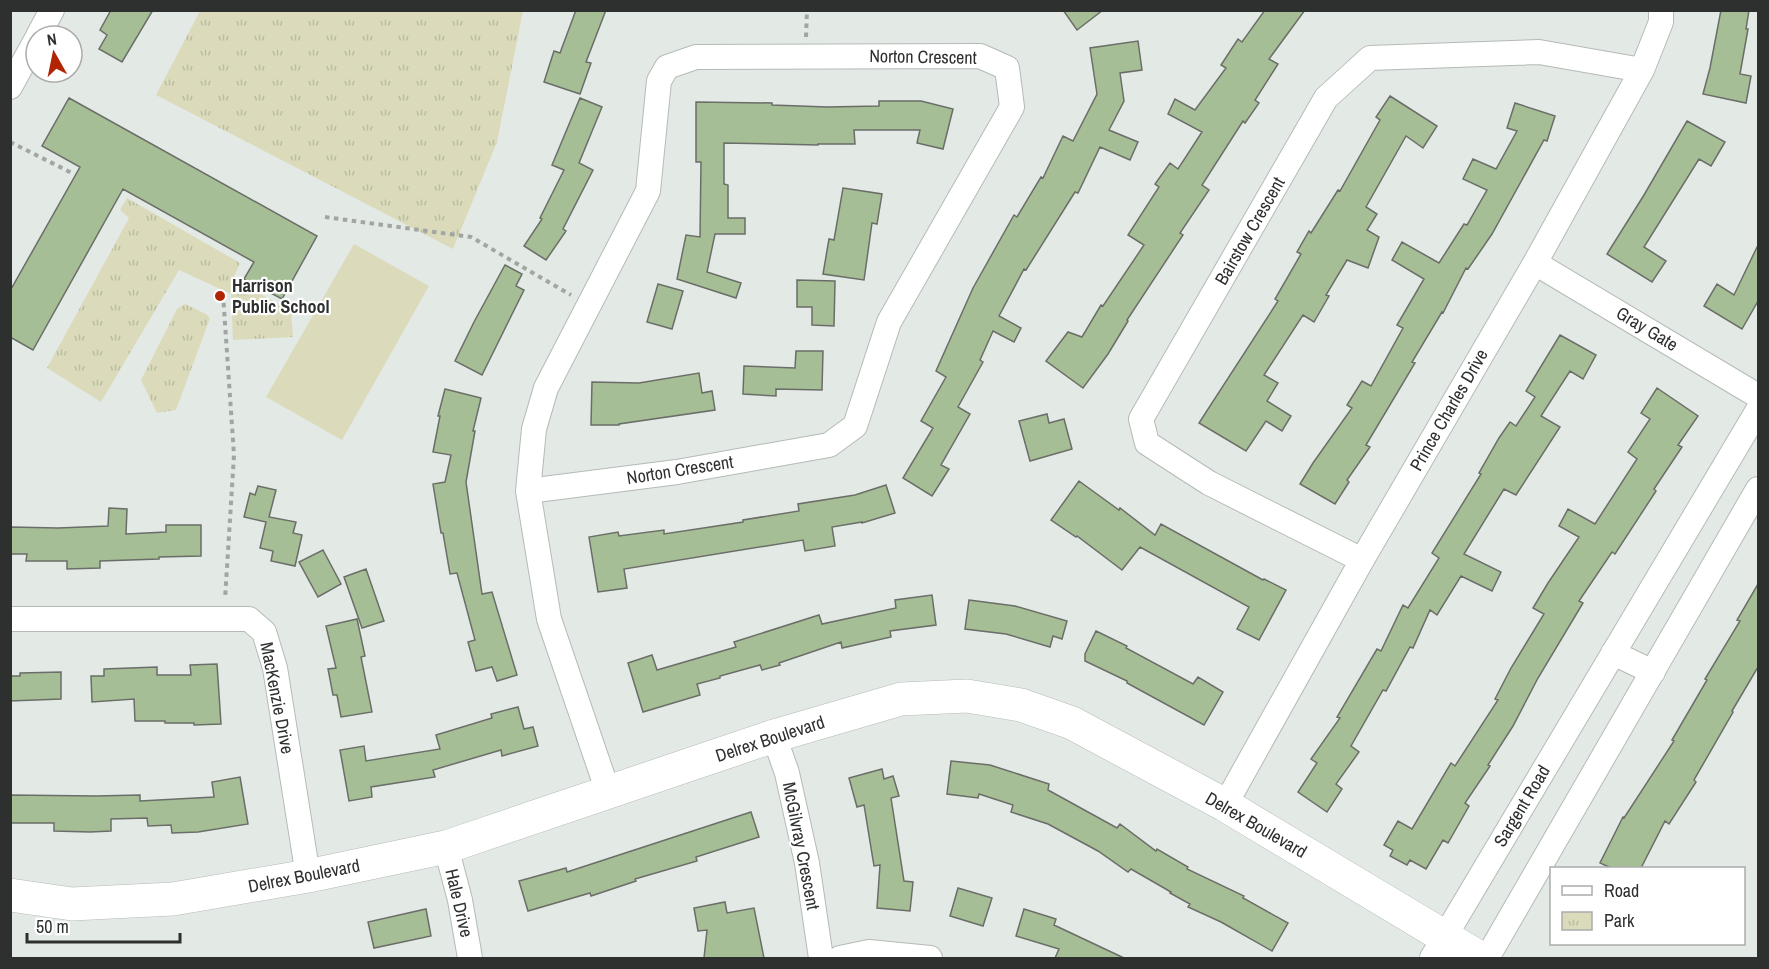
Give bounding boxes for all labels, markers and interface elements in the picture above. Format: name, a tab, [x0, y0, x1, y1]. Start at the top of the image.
north arrow	[24, 24, 84, 84]
text: N	[45, 28, 58, 51]
street label: Norton Crescent	[869, 43, 977, 70]
street label: Bairstow Crescent	[1209, 172, 1291, 289]
place label: Harrison Public School	[232, 273, 330, 319]
marker: Harrison Public School	[213, 289, 227, 303]
street label: Gray Gate	[1612, 300, 1683, 357]
street label: Prince Charles Drive	[1403, 344, 1494, 475]
street label: Norton Crescent	[625, 449, 735, 490]
street label: MacKenzie Drive	[254, 640, 301, 756]
street label: Delrex Boulevard	[712, 709, 828, 768]
street label: Sargent Road	[1487, 760, 1556, 851]
street label: McGilvray Crescent	[777, 780, 826, 912]
street label: Delrex Boulevard	[1201, 785, 1312, 864]
street label: Delrex Boulevard	[246, 852, 362, 899]
street label: Hale Drive	[439, 866, 480, 940]
legend	[1550, 867, 1745, 945]
text: Road	[1604, 878, 1639, 903]
scale bar	[27, 906, 180, 944]
text: Park	[1604, 908, 1635, 933]
text: 50 m	[36, 914, 69, 939]

